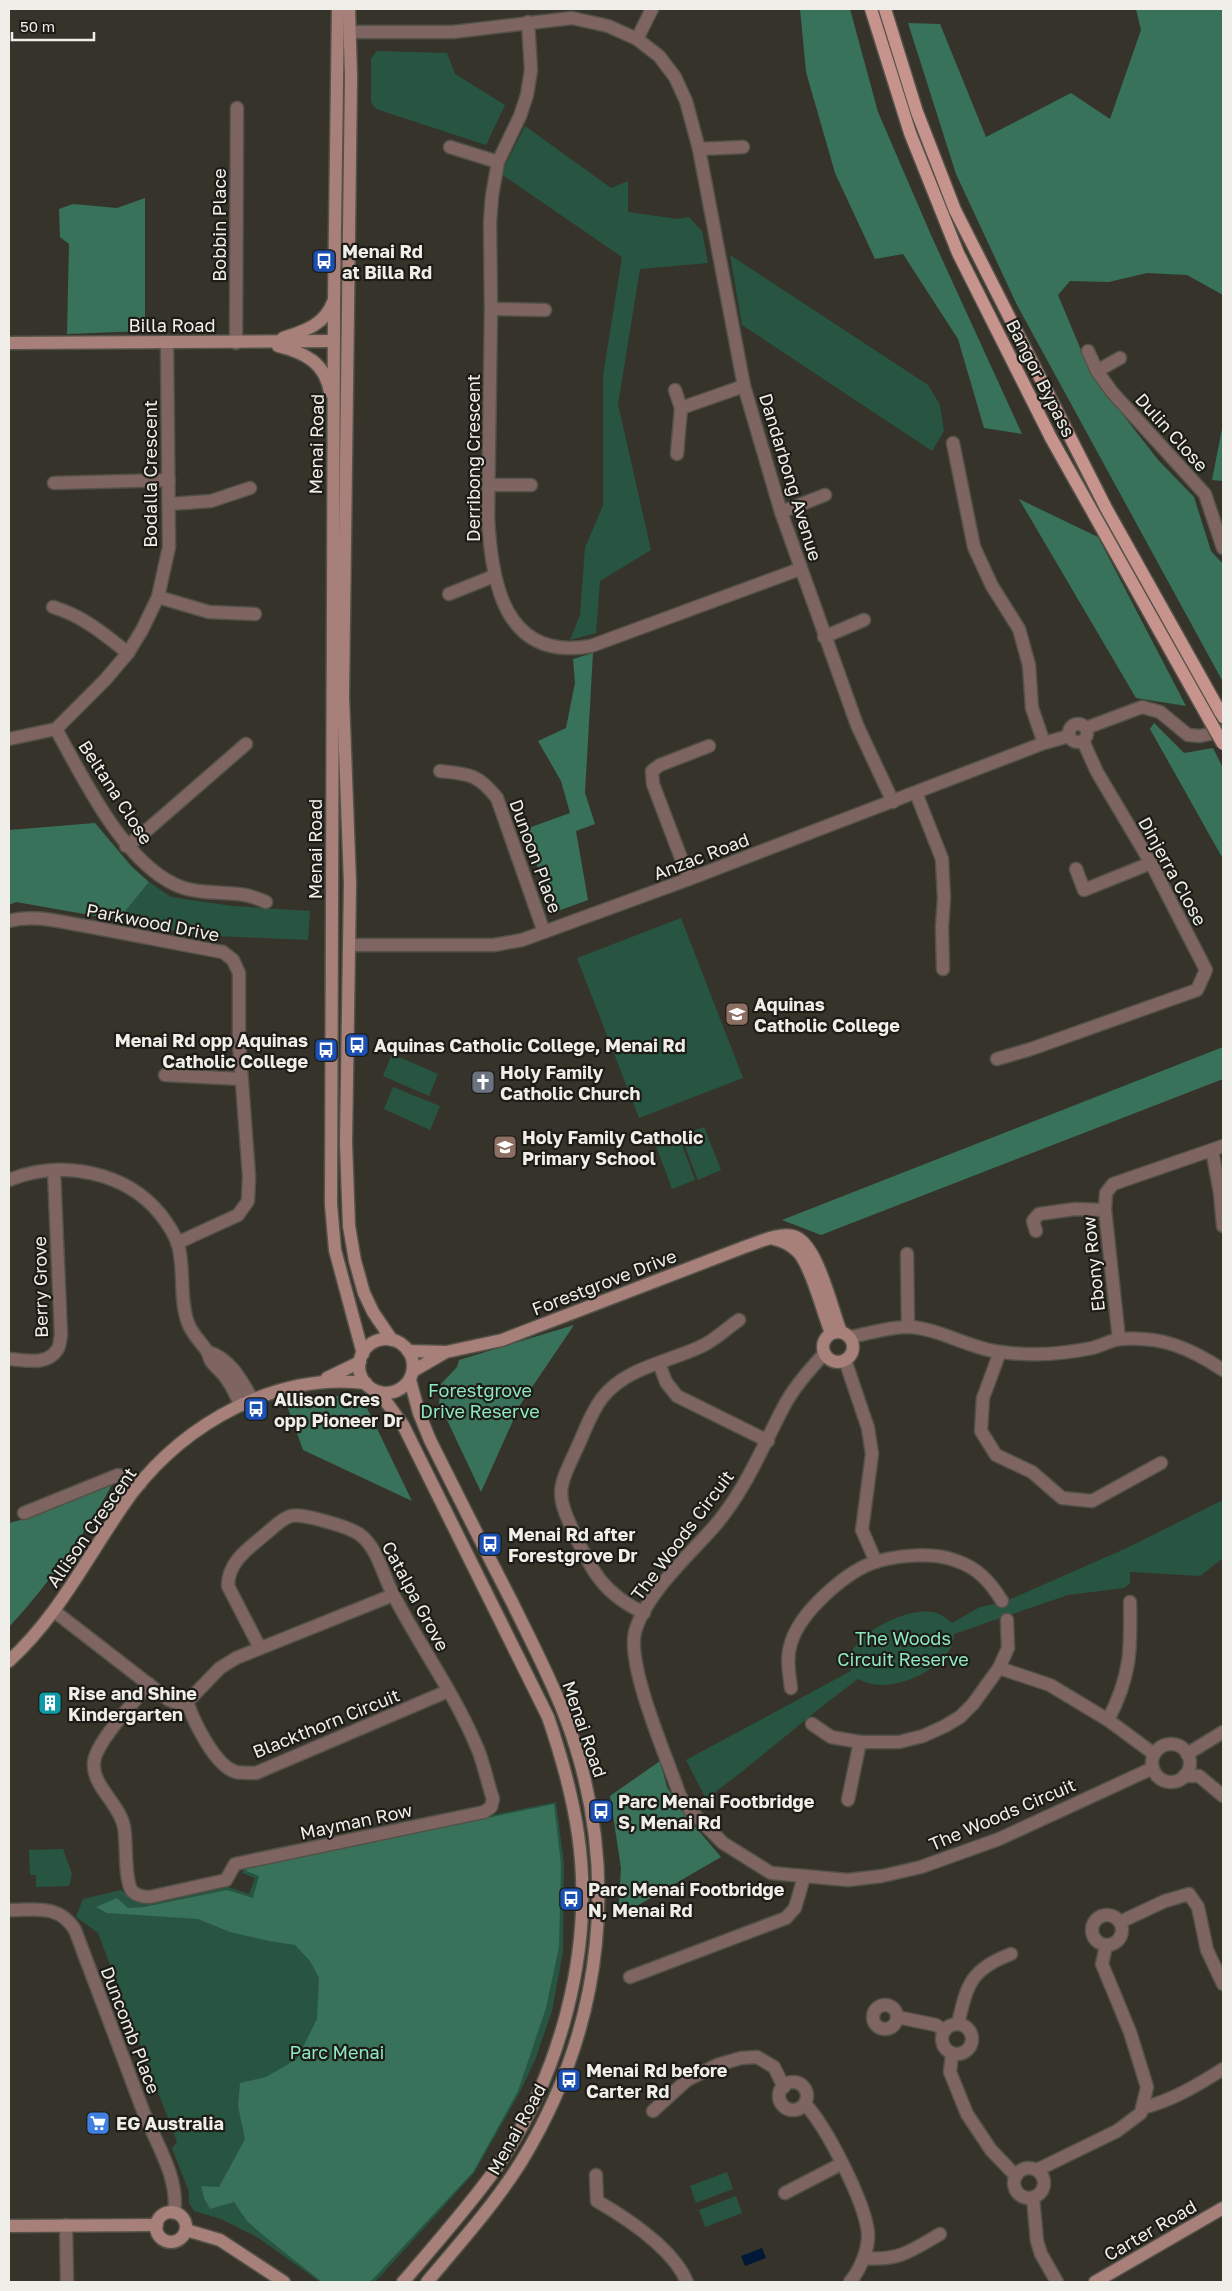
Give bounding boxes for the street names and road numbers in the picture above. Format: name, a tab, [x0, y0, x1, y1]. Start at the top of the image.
street label: Bobbin Place	[208, 168, 230, 282]
street label: Billa Road	[128, 314, 216, 336]
street label: Bangor Bypass	[1002, 316, 1080, 440]
street label: Derribong Crescent	[462, 374, 484, 542]
street label: Dulin Close	[1131, 388, 1213, 476]
street label: Dandarbong Avenue	[755, 391, 827, 563]
street label: Menai Road	[304, 394, 328, 494]
street label: Bodalla Crescent	[139, 400, 161, 548]
street label: Beltana Close	[74, 736, 158, 848]
street label: Dunoon Place	[505, 796, 567, 916]
street label: Menai Road	[304, 799, 326, 899]
street label: Dinjerra Close	[1134, 813, 1212, 929]
street label: Anzac Road	[650, 828, 752, 884]
street label: Parkwood Drive	[84, 898, 222, 946]
street label: Ebony Row	[1077, 1215, 1109, 1313]
street label: Berry Grove	[28, 1236, 52, 1338]
street label: Forestgrove Drive	[529, 1244, 679, 1320]
street label: Allison Crescent	[41, 1463, 141, 1591]
street label: The Woods Circuit	[626, 1466, 738, 1604]
street label: Catalpa Grove	[378, 1537, 454, 1655]
street label: Menai Road	[558, 1678, 612, 1780]
street label: Blackthorn Circuit	[249, 1683, 403, 1763]
street label: The Woods Circuit	[925, 1773, 1079, 1855]
street label: Mayman Row	[298, 1798, 415, 1844]
street label: Duncomb Place	[97, 1963, 165, 2097]
street label: Menai Road	[482, 2080, 550, 2178]
street label: Carter Road	[1100, 2195, 1200, 2265]

